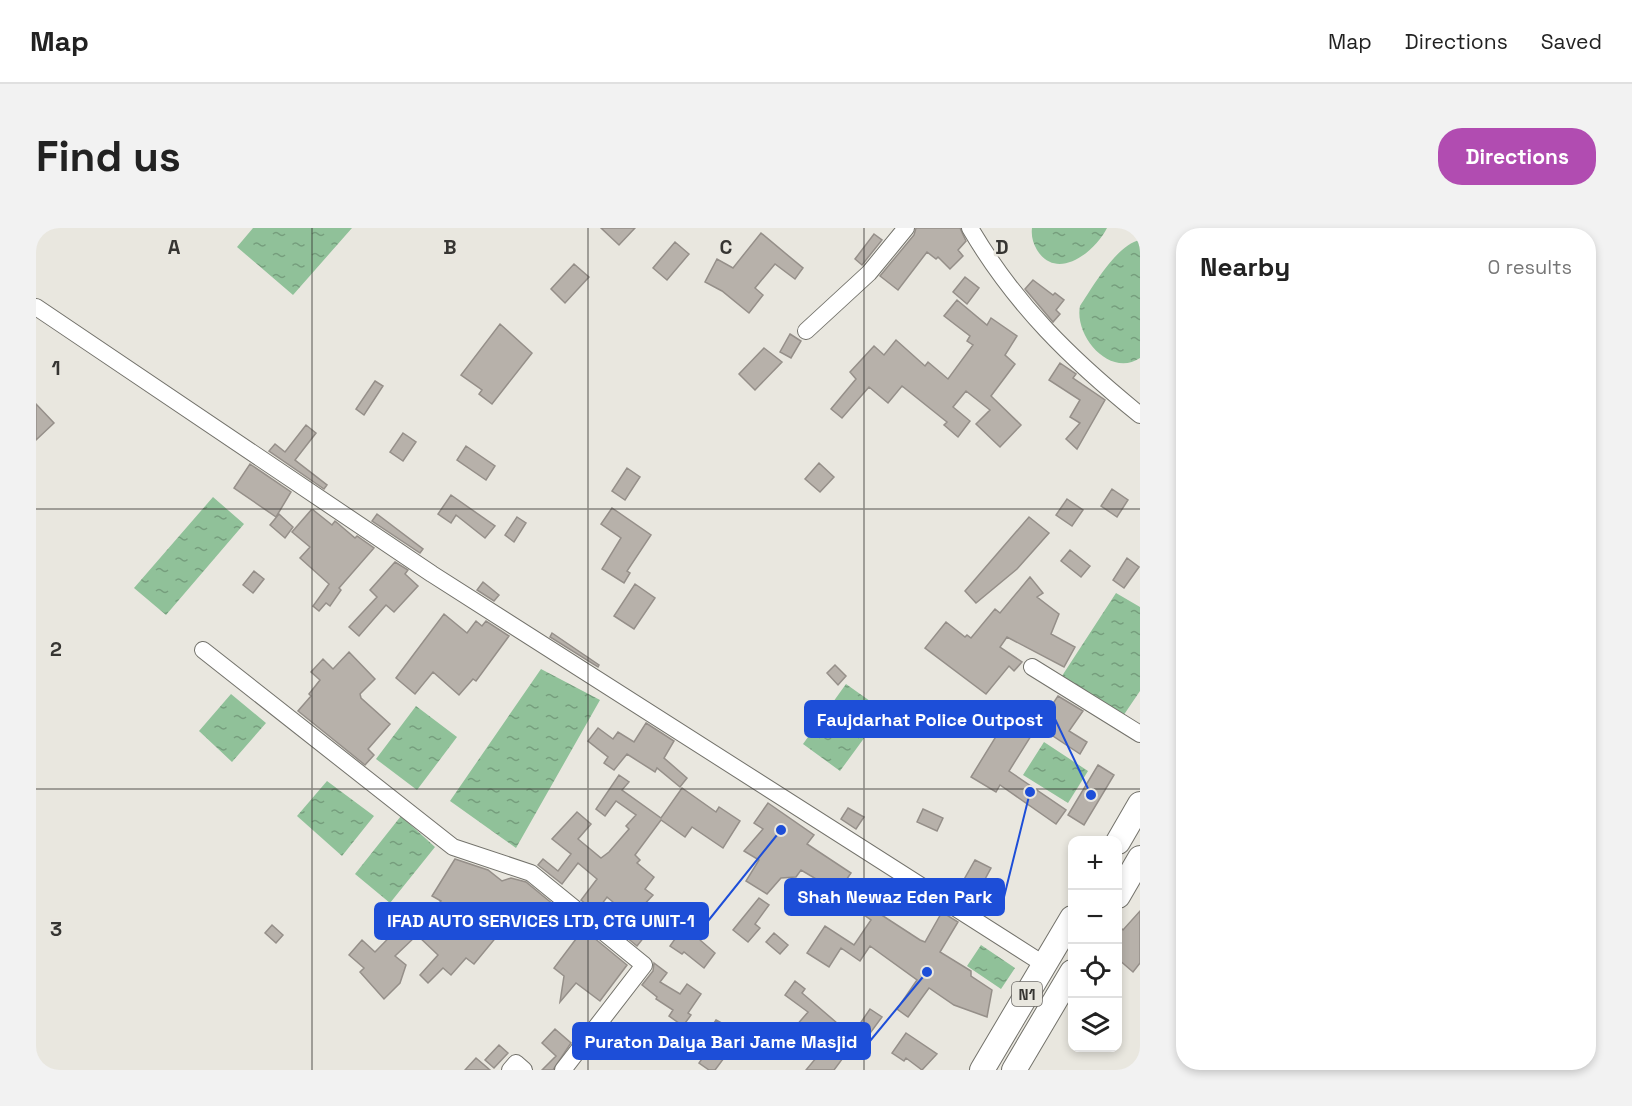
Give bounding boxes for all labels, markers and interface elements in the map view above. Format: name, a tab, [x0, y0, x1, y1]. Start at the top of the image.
text: Map	[30, 23, 89, 59]
text: Map	[1328, 28, 1372, 55]
text: Directions	[1405, 28, 1508, 55]
text: Saved	[1541, 28, 1602, 55]
button: Directions	[1438, 128, 1596, 185]
text: Find us	[36, 130, 181, 183]
text: A	[168, 234, 181, 260]
text: B	[443, 234, 457, 260]
text: C	[720, 234, 733, 260]
text: D	[995, 234, 1009, 260]
text: Nearby	[1200, 250, 1290, 284]
text: 0 results	[1488, 254, 1572, 280]
text: 1	[51, 355, 61, 381]
text: 2	[50, 636, 62, 662]
callout: Faujdarhat Police Outpost	[805, 701, 1055, 737]
text: Faujdarhat Police Outpost	[817, 708, 1043, 731]
map controls	[1068, 836, 1122, 1052]
button: +	[1068, 836, 1122, 890]
callout: Shah Newaz Eden Park	[785, 879, 1004, 915]
text: Shah Newaz Eden Park	[798, 885, 992, 908]
button: −	[1068, 890, 1122, 944]
callout: IFAD AUTO SERVICES LTD, CTG UNIT-1	[375, 903, 708, 939]
text: IFAD AUTO SERVICES LTD, CTG UNIT-1	[387, 909, 695, 932]
text: 3	[50, 916, 62, 942]
button: locate	[1068, 944, 1122, 998]
road number: N1	[1012, 982, 1042, 1006]
button: layers	[1068, 998, 1122, 1052]
callout: Puraton Daiya Bari Jame Masjid	[573, 1023, 870, 1059]
text: Puraton Daiya Bari Jame Masjid	[584, 1030, 858, 1053]

